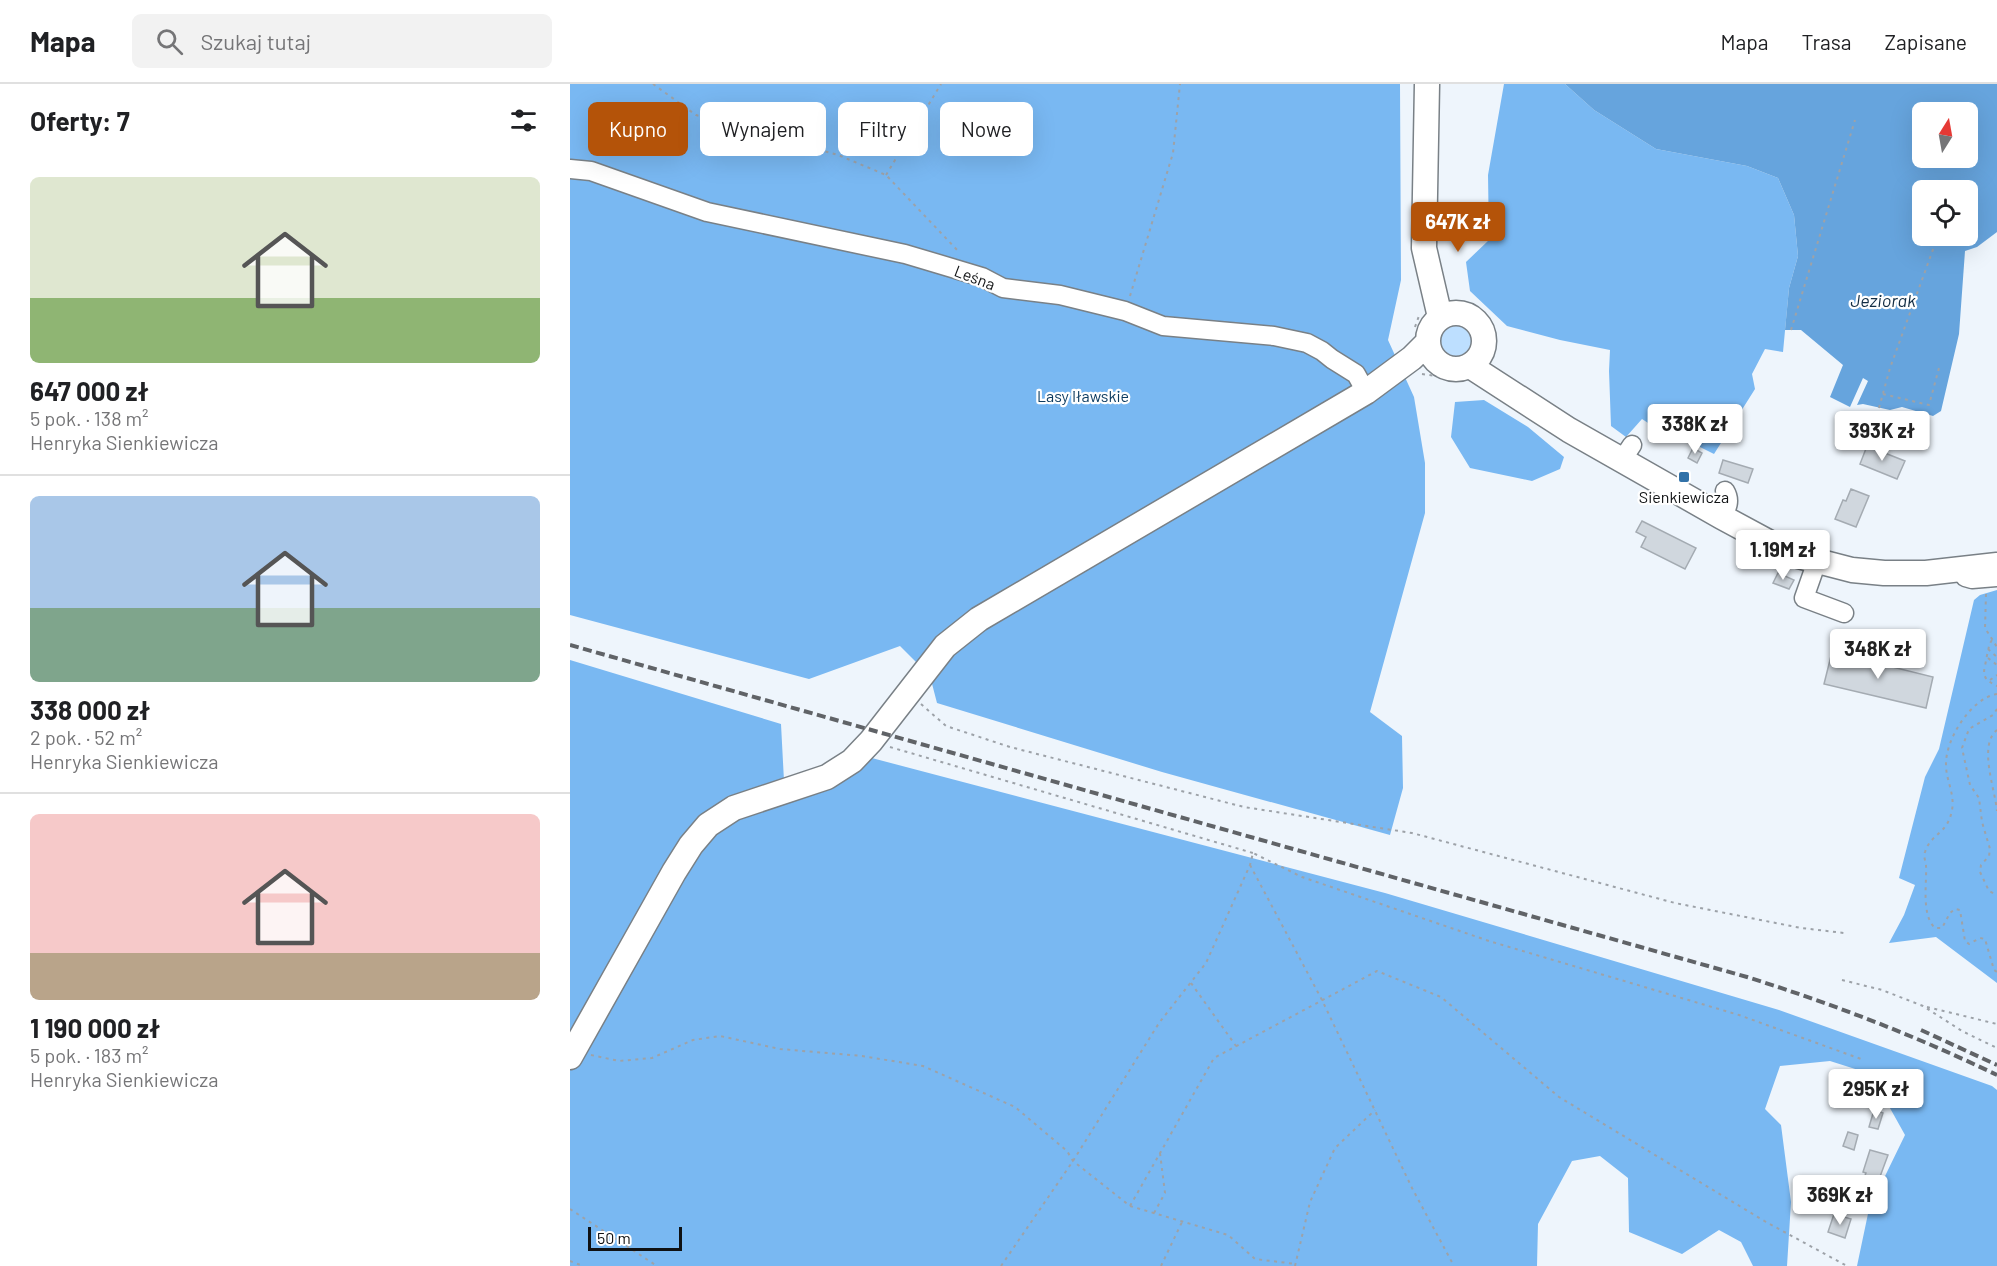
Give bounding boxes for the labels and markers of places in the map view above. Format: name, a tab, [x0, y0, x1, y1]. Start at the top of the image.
pin: 647K zł	[1403, 202, 1513, 253]
pin: 338K zł	[1640, 404, 1750, 455]
pin: 393K zł	[1827, 411, 1937, 462]
marker: Sienkiewicza	[1677, 470, 1691, 484]
place label: Sienkiewicza	[1639, 487, 1729, 506]
pin: 1.19M zł	[1721, 530, 1845, 581]
pin: 348K zł	[1823, 629, 1933, 680]
pin: 295K zł	[1821, 1069, 1931, 1120]
pin: 369K zł	[1785, 1175, 1895, 1226]

